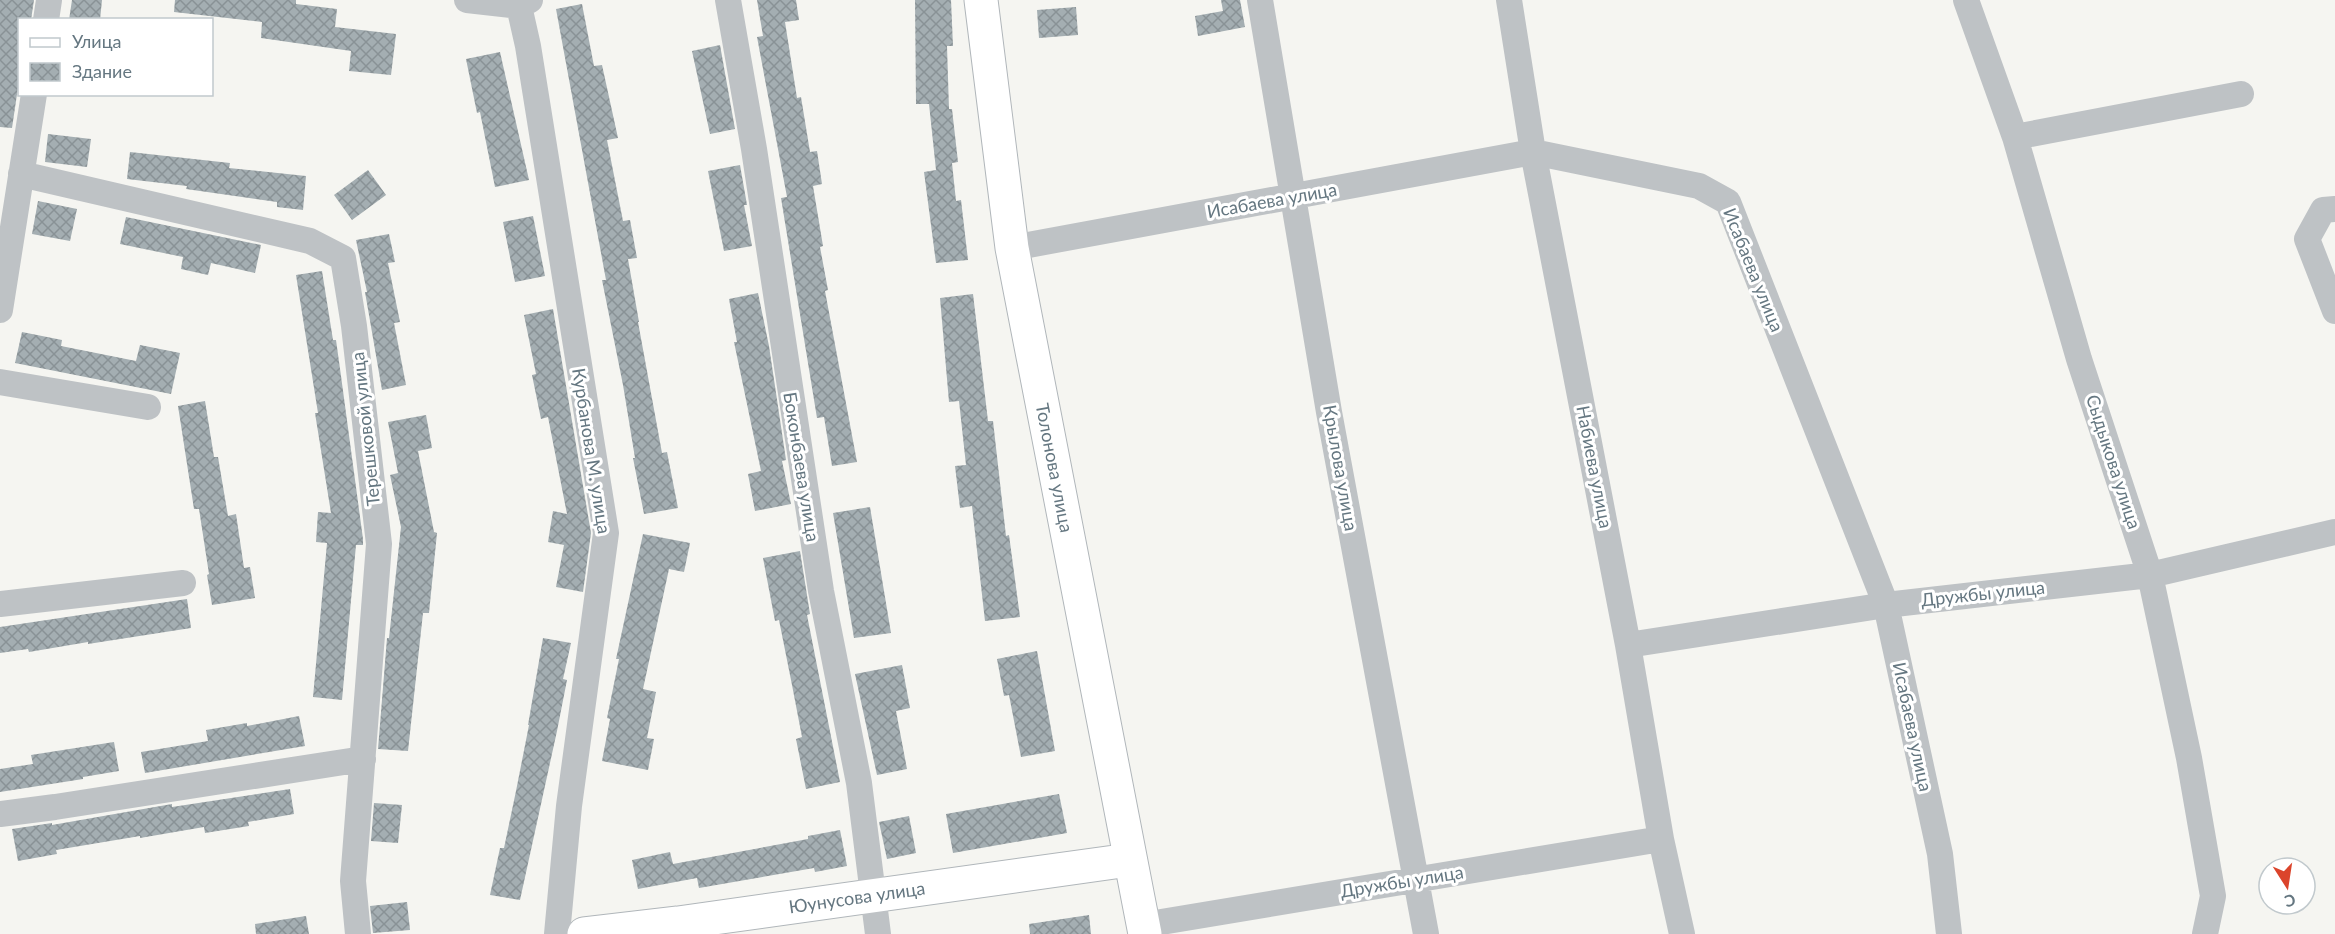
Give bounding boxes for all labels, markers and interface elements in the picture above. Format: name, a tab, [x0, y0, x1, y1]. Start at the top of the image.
legend	[18, 18, 213, 96]
text: Улица	[72, 30, 122, 52]
text: Здание	[72, 60, 132, 82]
street label: Исабаева улица	[1205, 178, 1339, 222]
street label: Исабаева улица	[1719, 204, 1789, 335]
street label: Терешковой улица	[346, 351, 384, 507]
street label: Курбанова М. улица	[568, 366, 616, 535]
street label: Боконбаева улица	[779, 390, 825, 543]
street label: Сыдыкова улица	[2082, 392, 2146, 532]
street label: Толонова улица	[1032, 401, 1078, 534]
street label: Крылова улица	[1319, 403, 1363, 532]
street label: Набиева улица	[1572, 404, 1618, 530]
street label: Дружбы улица	[1920, 576, 2046, 610]
street label: Исабаева улица	[1889, 660, 1937, 793]
north arrow	[2257, 856, 2317, 916]
street label: Дружбы улица	[1339, 860, 1465, 902]
street label: Юунусова улица	[787, 877, 926, 917]
text: С	[2283, 891, 2297, 912]

